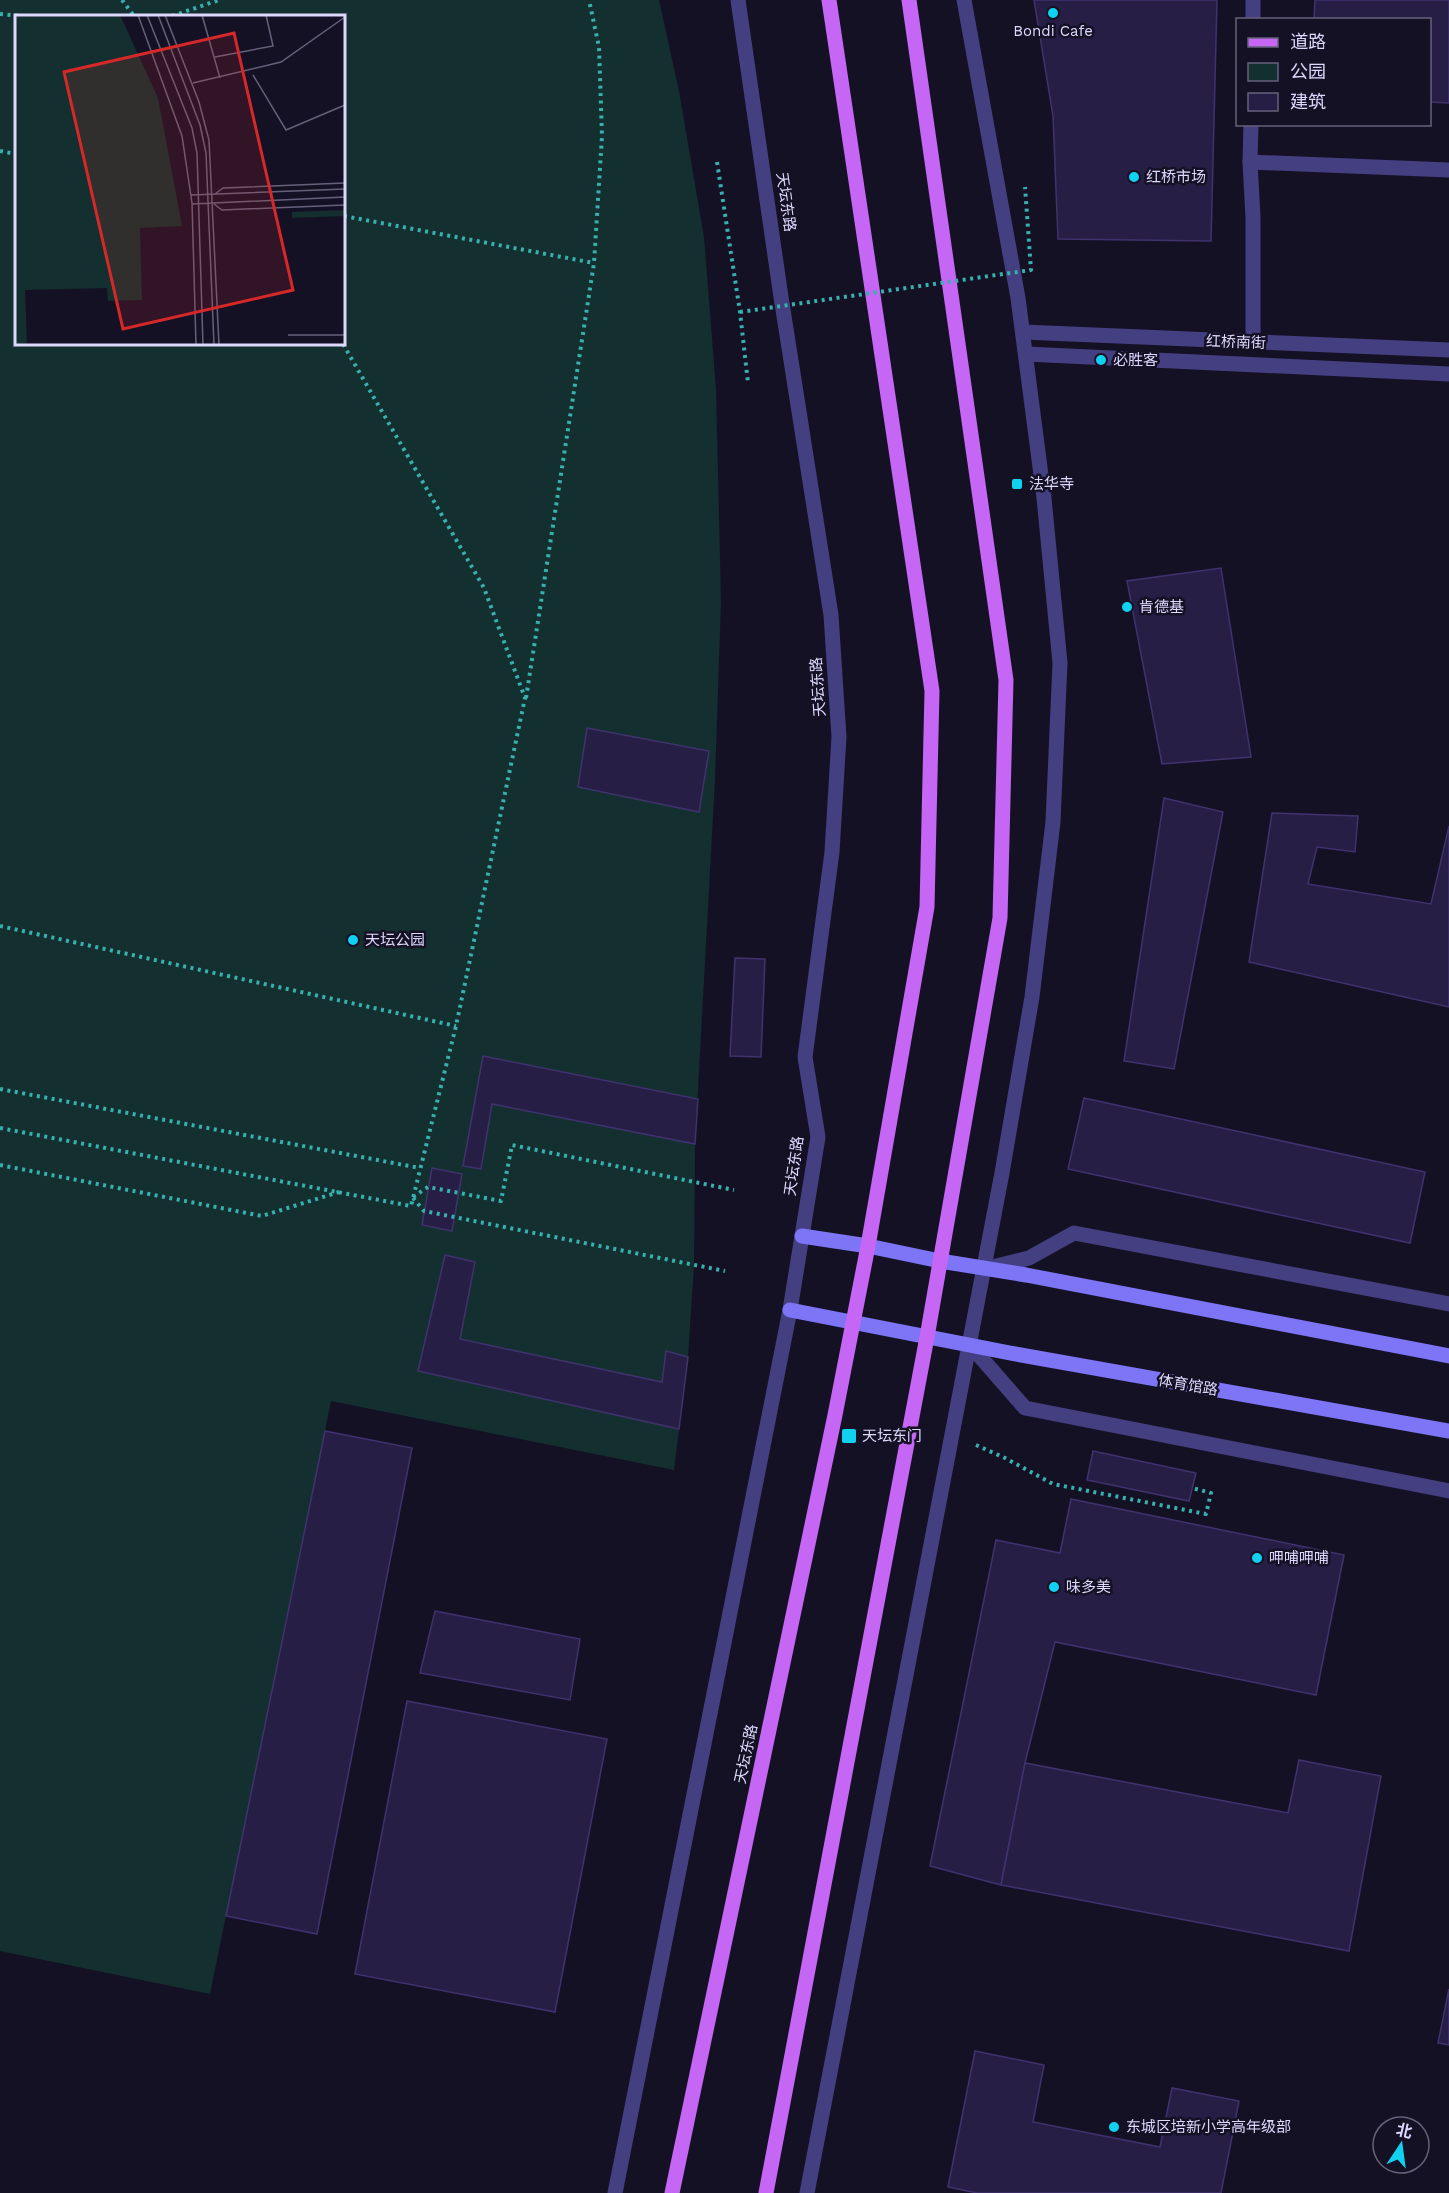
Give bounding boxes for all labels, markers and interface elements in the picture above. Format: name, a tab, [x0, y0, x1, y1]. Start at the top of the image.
marker: Bondi Cafe	[1046, 6, 1060, 20]
inset map	[15, 15, 345, 345]
legend	[1236, 18, 1431, 126]
place label: Bondi Cafe	[1013, 22, 1093, 40]
text: 道路	[1290, 31, 1326, 52]
text: 公园	[1290, 61, 1326, 82]
text: 建筑	[1290, 91, 1326, 112]
place label: 红桥市场	[1146, 168, 1206, 186]
marker: 红桥市场	[1127, 170, 1141, 184]
street label: 天坛东路	[773, 171, 799, 233]
street label: 红桥南街	[1206, 332, 1266, 352]
place label: 必胜客	[1113, 351, 1158, 369]
marker: 必胜客	[1094, 353, 1108, 367]
place label: 法华寺	[1029, 475, 1074, 493]
marker: 法华寺	[1010, 477, 1024, 491]
place label: 肯德基	[1139, 598, 1184, 616]
marker: 肯德基	[1120, 600, 1134, 614]
street label: 天坛东路	[807, 656, 829, 718]
place label: 天坛公园	[365, 931, 425, 949]
marker: 天坛公园	[346, 933, 360, 947]
street label: 天坛东路	[781, 1135, 807, 1197]
street label: 体育馆路	[1157, 1371, 1219, 1399]
marker: 天坛东门	[840, 1427, 858, 1445]
place label: 天坛东门	[862, 1427, 922, 1445]
place label: 呷哺呷哺	[1269, 1549, 1329, 1567]
marker: 呷哺呷哺	[1250, 1551, 1264, 1565]
place label: 味多美	[1066, 1578, 1111, 1596]
marker: 味多美	[1047, 1580, 1061, 1594]
street label: 天坛东路	[731, 1723, 761, 1785]
north arrow	[1371, 2115, 1431, 2175]
place label: 东城区培新小学高年级部	[1126, 2118, 1291, 2136]
marker: 东城区培新小学高年级部	[1107, 2120, 1121, 2134]
text: 北	[1394, 2120, 1414, 2142]

